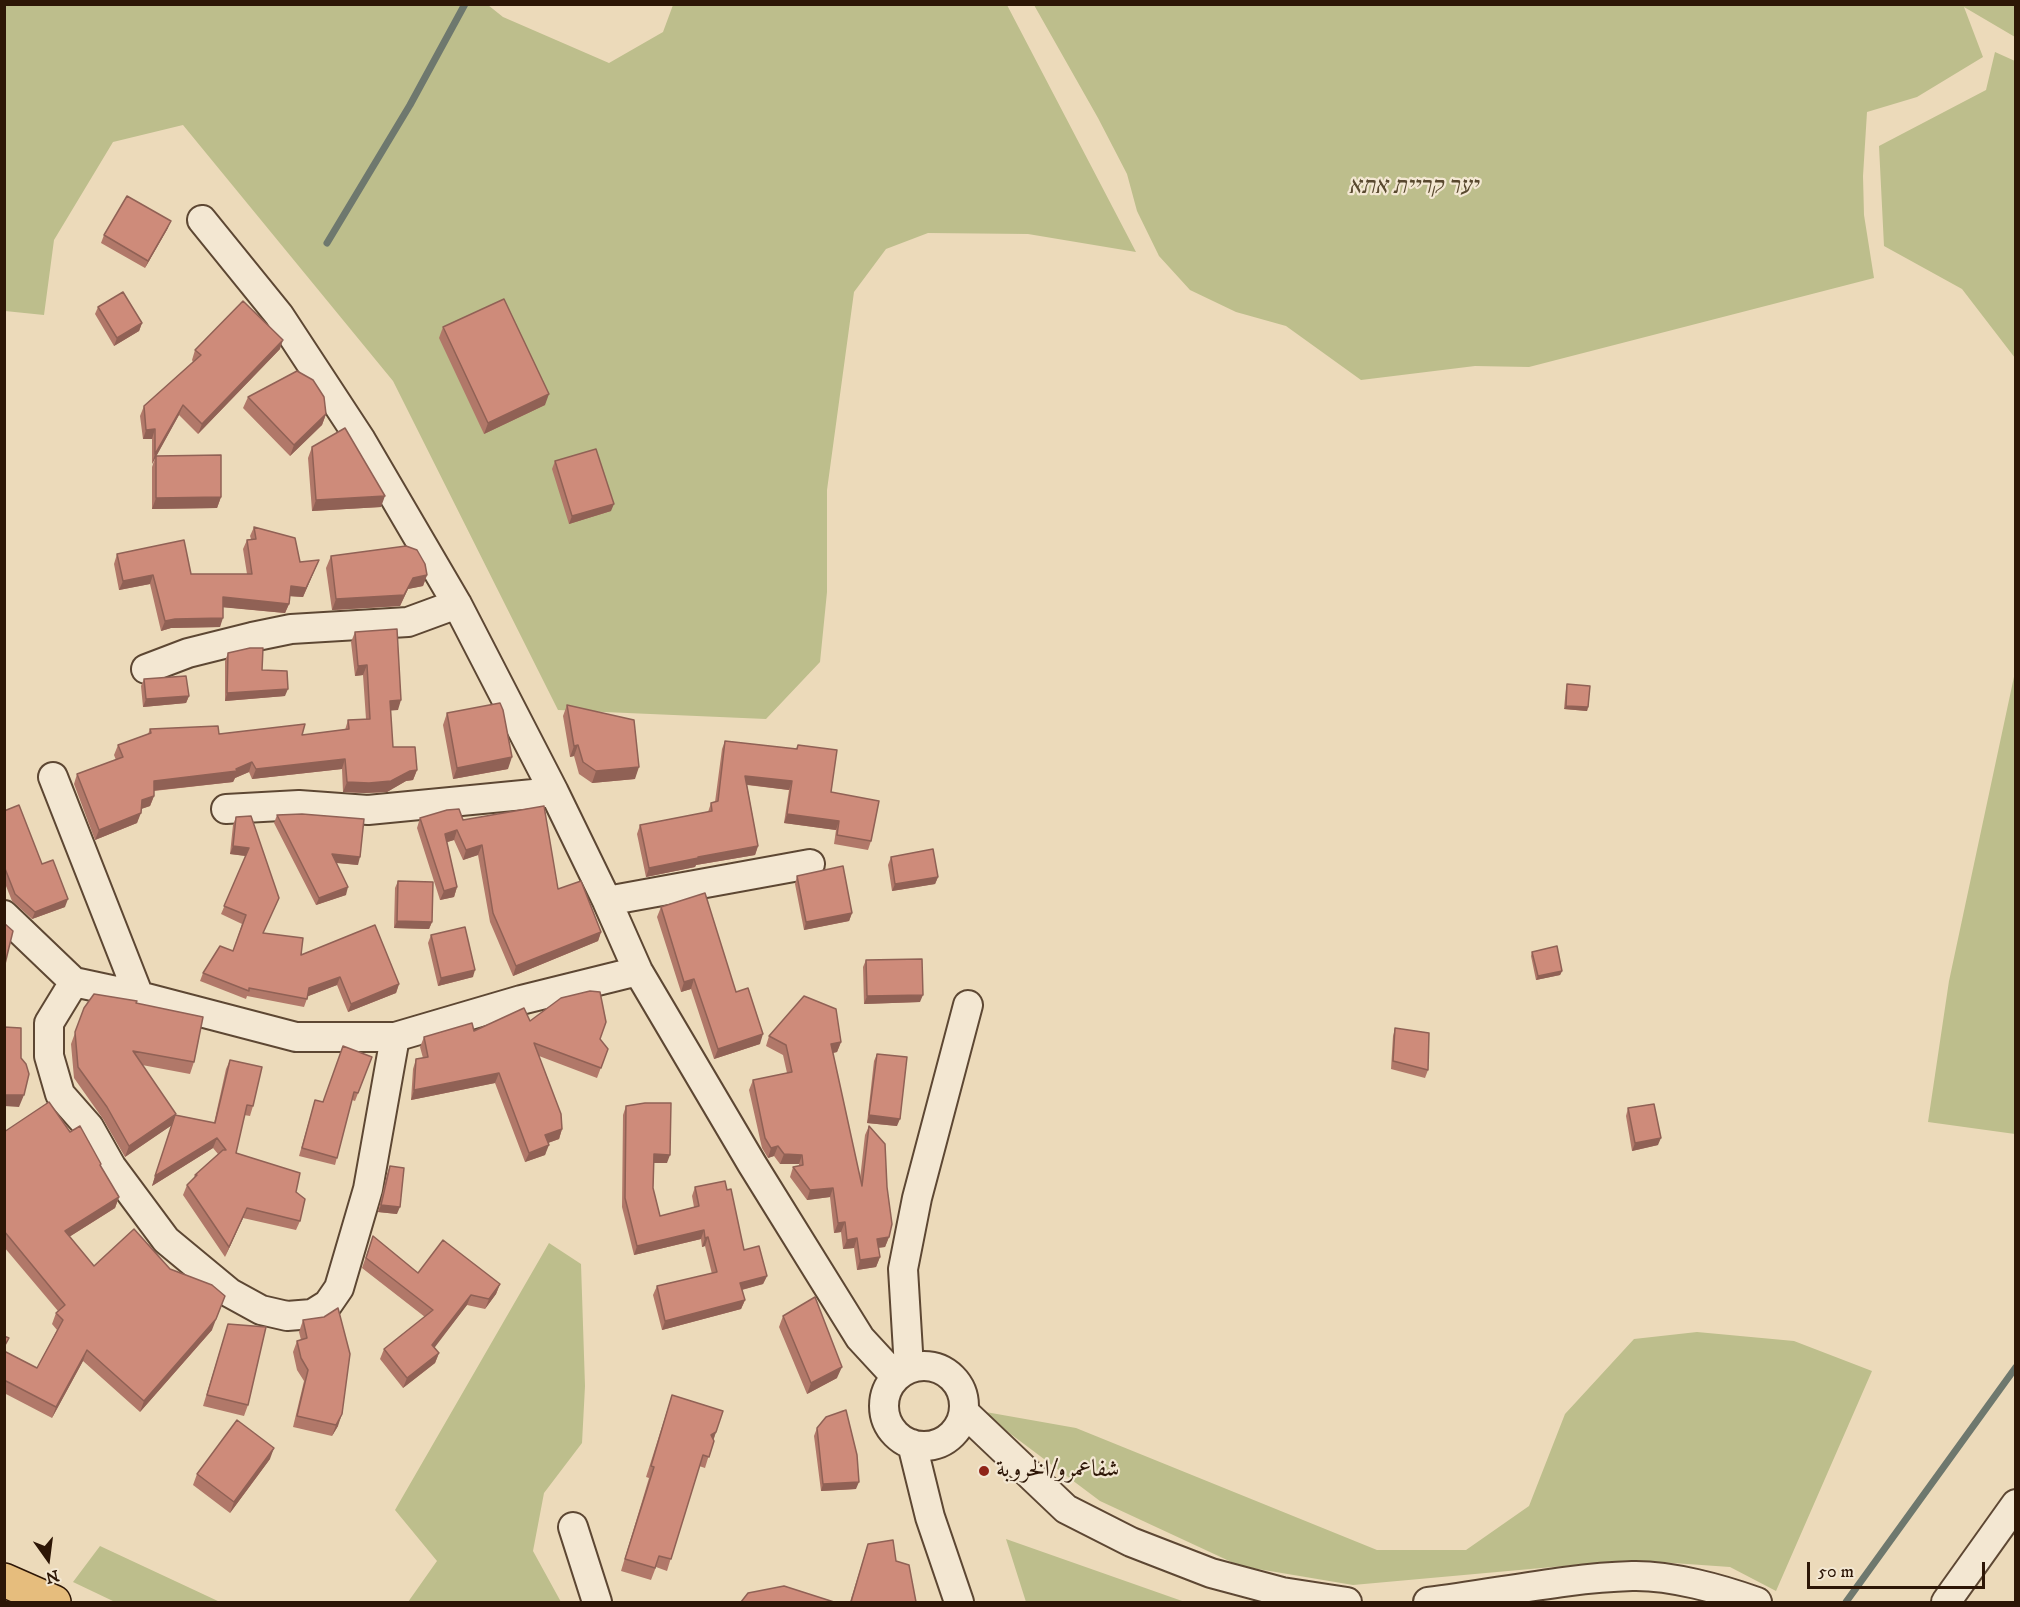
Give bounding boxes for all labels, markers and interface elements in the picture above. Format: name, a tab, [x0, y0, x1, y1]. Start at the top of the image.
park label: יער קריית אתא	[1348, 174, 1478, 202]
place label: شفاعمرو/الخروبة	[996, 1457, 1119, 1485]
marker: شفاعمرو/الخروبة	[977, 1464, 991, 1478]
north arrow	[18, 1529, 78, 1589]
scale bar	[1810, 1550, 1988, 1588]
text: 50 m	[1818, 1561, 1854, 1583]
text: N	[44, 1565, 61, 1588]

